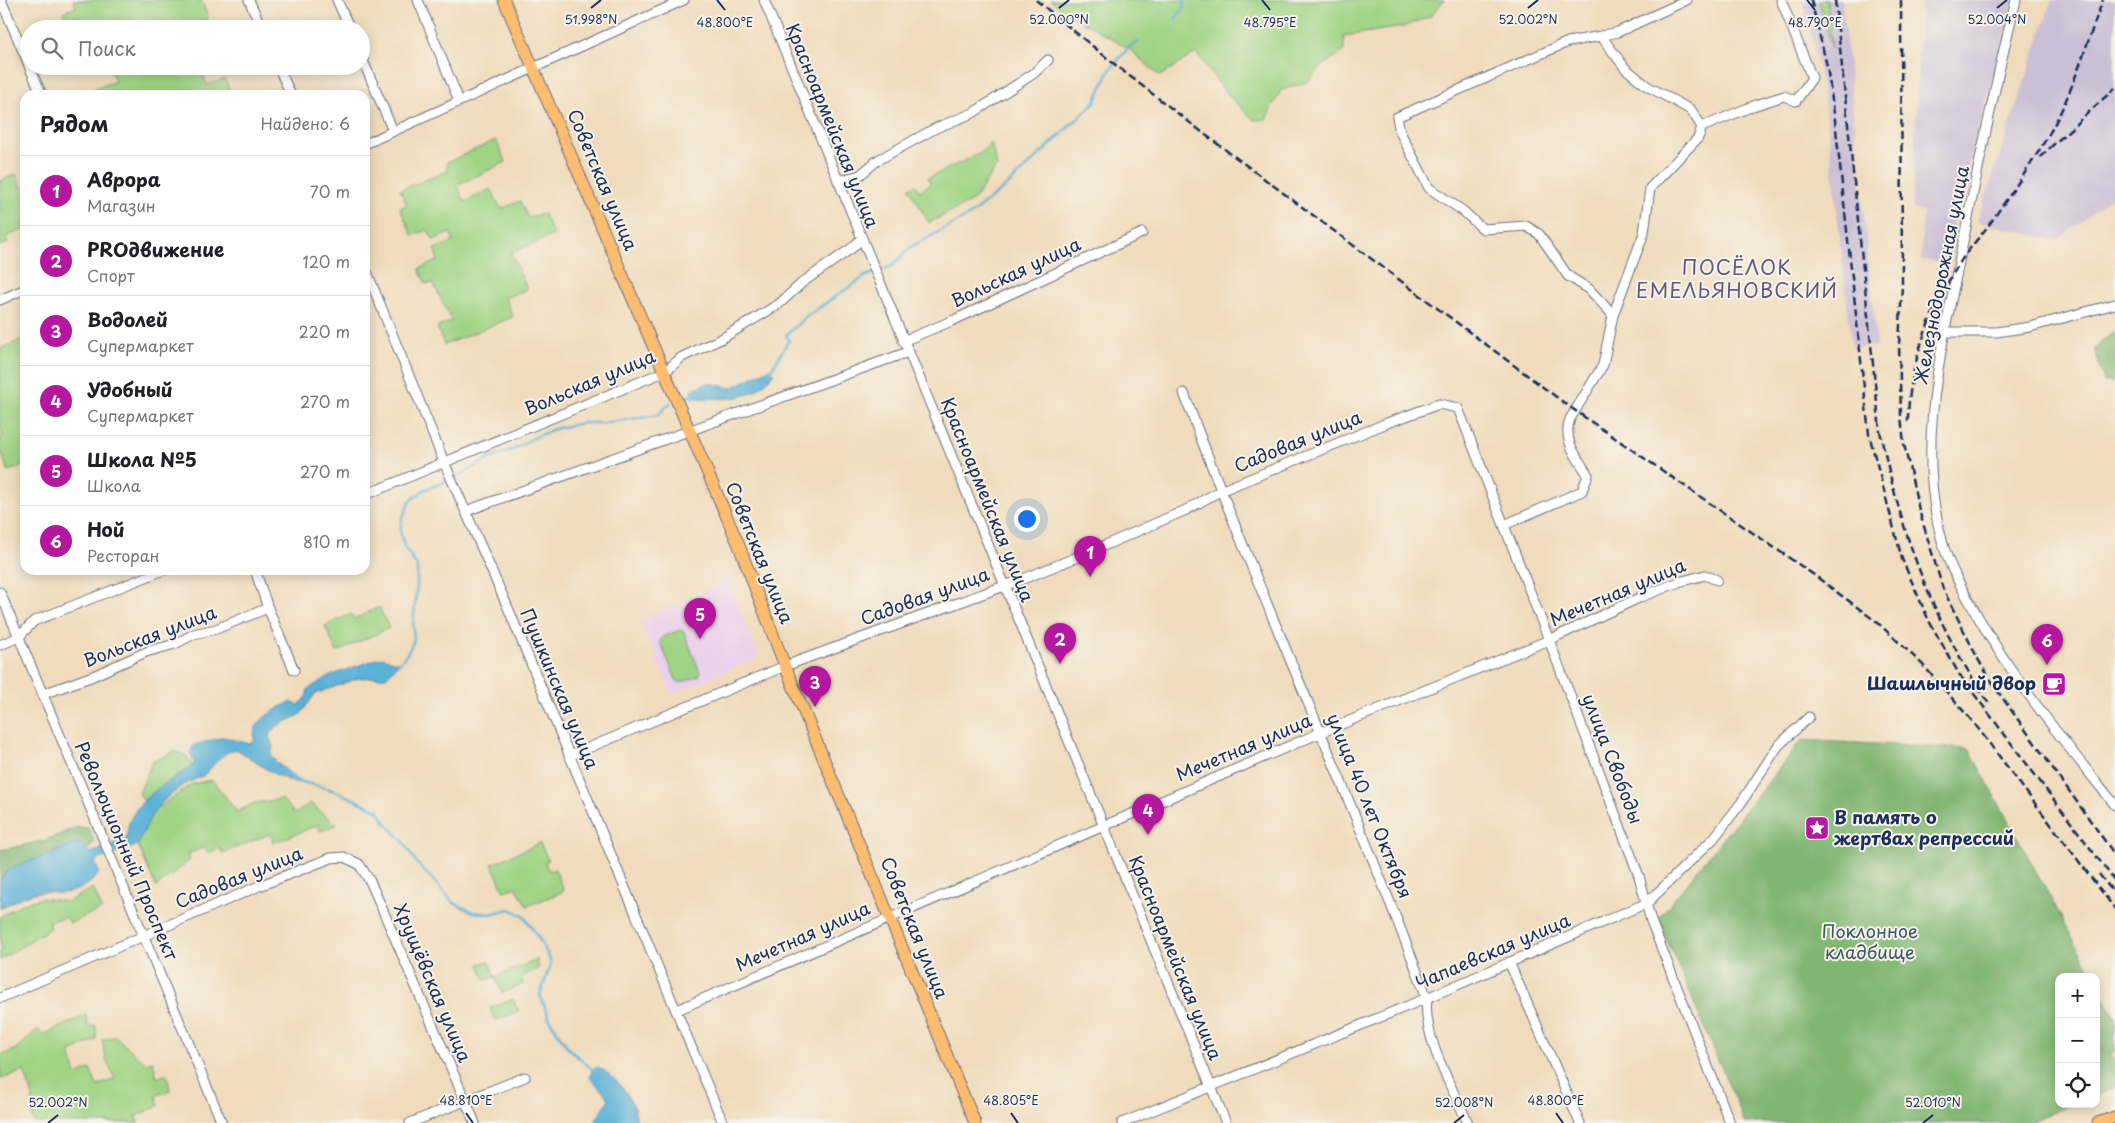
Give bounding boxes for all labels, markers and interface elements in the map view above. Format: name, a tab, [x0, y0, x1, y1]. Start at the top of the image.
text: 51.998°N	[565, 10, 617, 28]
text: 52.000°N	[1029, 10, 1089, 28]
text: 52.002°N	[1498, 10, 1558, 28]
text: 52.004°N	[1968, 10, 2026, 28]
text: 48.800°E	[697, 13, 753, 31]
text: 48.795°E	[1244, 13, 1296, 31]
text: 48.790°E	[1788, 13, 1842, 31]
street label: Красноармейская улица	[780, 19, 887, 232]
search box	[20, 20, 370, 75]
icon: search	[38, 34, 66, 62]
text: Поиск	[78, 34, 136, 62]
street label: Советская улица	[561, 105, 646, 255]
text: Рядом	[40, 107, 108, 139]
text: Найдено: 6	[260, 111, 350, 135]
street label: Железнодорожная улица	[1906, 162, 1975, 386]
text: Аврора	[87, 165, 161, 193]
text: 1	[52, 179, 60, 203]
text: 70 m	[310, 179, 350, 203]
text: Магазин	[87, 193, 156, 217]
street label: Вольская улица	[946, 229, 1085, 314]
text: PROдвижение	[87, 235, 224, 263]
text: 2	[50, 249, 62, 273]
text: 120 m	[303, 249, 350, 273]
district label: ПОСЁЛОК ЕМЕЛЬЯНОВСКИЙ	[1636, 252, 1838, 305]
text: Спорт	[87, 263, 135, 287]
text: Водолей	[87, 305, 168, 333]
text: 3	[51, 319, 61, 343]
text: 220 m	[299, 319, 350, 343]
text: Супермаркет	[87, 333, 194, 357]
street label: Вольская улица	[519, 341, 660, 421]
text: Удобный	[87, 375, 173, 403]
text: 4	[51, 389, 61, 413]
text: 270 m	[300, 389, 350, 413]
street label: Красноармейская улица	[935, 393, 1042, 606]
street label: Садовая улица	[1230, 402, 1366, 478]
text: Супермаркет	[87, 403, 194, 427]
text: Школа №5	[87, 445, 197, 473]
text: 5	[51, 459, 61, 483]
text: 270 m	[300, 459, 350, 483]
text: Школа	[87, 473, 141, 497]
street label: Советская улица	[720, 477, 801, 628]
your location	[1014, 506, 1040, 532]
text: Ной	[87, 515, 125, 543]
text: 6	[50, 529, 62, 553]
text: 810 m	[303, 529, 350, 553]
pin: 1	[1074, 536, 1106, 577]
text: Ресторан	[87, 543, 160, 567]
street label: Мечетная улица	[1545, 551, 1690, 632]
street label: Садовая улица	[856, 560, 993, 631]
street label: Вольская улица	[79, 598, 220, 673]
pin: 5	[684, 598, 716, 639]
street label: Пушкинская улица	[514, 604, 607, 774]
pin: 2	[1044, 623, 1076, 664]
pin: 6	[2031, 624, 2063, 665]
pin: 3	[799, 666, 831, 707]
place label: Шашлычный двор	[1867, 669, 2036, 696]
cafe icon: Шашлычный двор	[2041, 671, 2067, 697]
street label: улица Свободы	[1576, 690, 1651, 827]
street label: Мечетная улица	[1171, 706, 1316, 787]
street label: улица 40 лет Октября	[1321, 709, 1420, 902]
street label: Революционный Проспект	[69, 737, 186, 964]
pin: 4	[1132, 794, 1164, 835]
place label: В память о жертвах репрессий	[1834, 803, 2014, 851]
place icon: В память о жертвах репрессий	[1804, 815, 1830, 841]
street label: Садовая улица	[171, 838, 307, 914]
street label: Красноармейская улица	[1123, 851, 1230, 1064]
street label: Советская улица	[875, 852, 956, 1003]
street label: Мечетная улица	[731, 894, 875, 977]
street label: Хрущёвская улица	[388, 899, 479, 1067]
street label: Чапаевская улица	[1411, 906, 1575, 995]
park label: Поклонное кладбище	[1822, 917, 1918, 965]
map controls	[2055, 973, 2100, 1108]
button: +	[2055, 973, 2100, 1018]
button: −	[2055, 1018, 2100, 1063]
button: locate	[2055, 1063, 2100, 1108]
text: 48.810°E	[439, 1091, 493, 1109]
text: 48.805°E	[983, 1091, 1039, 1109]
text: 48.800°E	[1528, 1091, 1584, 1109]
text: 52.002°N	[28, 1093, 88, 1111]
text: 52.008°N	[1435, 1093, 1493, 1111]
text: 52.010°N	[1905, 1093, 1961, 1111]

